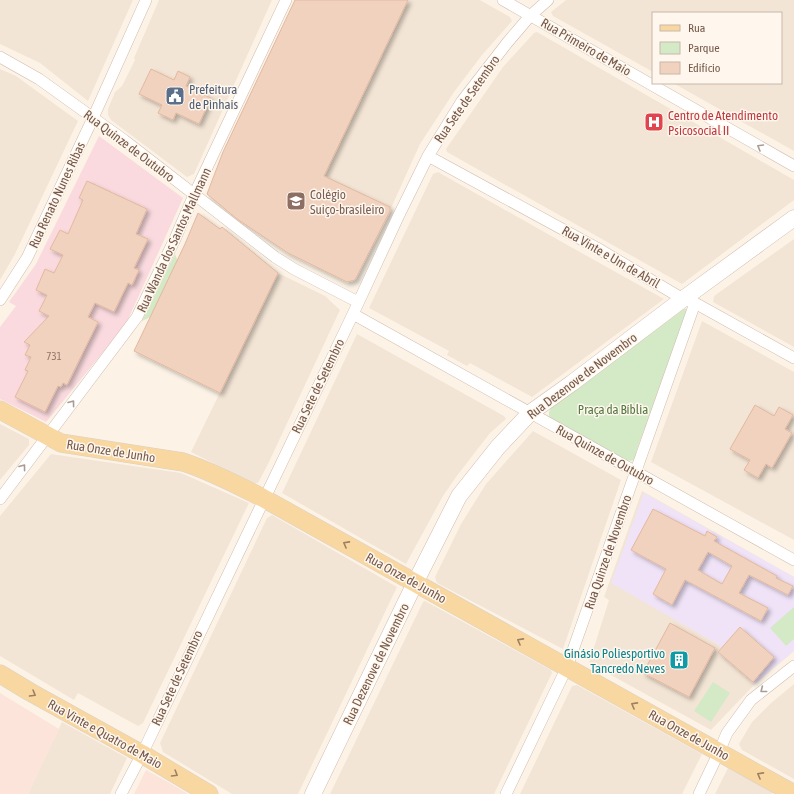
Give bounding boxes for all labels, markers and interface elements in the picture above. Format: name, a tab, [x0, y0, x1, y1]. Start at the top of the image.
legend	[652, 12, 782, 84]
street label: Rua Primeiro de Maio	[538, 15, 634, 79]
text: Rua	[688, 21, 705, 35]
text: Parque	[688, 41, 720, 55]
street label: Rua Sete de Setembro	[431, 52, 503, 146]
text: Edifício	[688, 61, 721, 75]
place label: Prefeitura de Pìnhais	[189, 82, 239, 112]
public building icon: Prefeitura de Pìnhais	[164, 85, 186, 107]
street label: Rua Quinze de Outubro	[81, 107, 177, 185]
place label: Centro de Atendimento Psicosocial II	[668, 108, 778, 138]
hospital icon: Centro de Atendimento Psicosocial II	[643, 111, 665, 133]
street label: Rua Renato Nunes Ribas	[26, 139, 88, 251]
one-way arrow	[757, 144, 764, 152]
street label: Rua Wanda dos Santos Mallmann	[134, 165, 214, 315]
place label: Colégio Suiço-brasileiro	[310, 187, 384, 217]
school or university icon: Colégio Suiço-brasileiro	[285, 190, 307, 212]
street label: Rua Vinte e Um de Abril	[559, 223, 663, 291]
street label: Rua Dezenove de Novembro	[524, 330, 640, 422]
street label: Rua Sete de Setembro	[289, 336, 347, 436]
house number: 731	[46, 350, 62, 362]
one-way arrow	[67, 401, 74, 408]
park label: Praça da Bíblia	[578, 402, 648, 417]
street label: Rua Quinze de Outubro	[553, 422, 657, 488]
street label: Rua Onze de Junho	[66, 437, 156, 465]
one-way arrow	[19, 465, 26, 472]
street label: Rua Quinze de Novembro	[581, 493, 635, 611]
one-way arrow	[343, 541, 350, 549]
street label: Rua Onze de Junho	[363, 550, 449, 606]
street label: Rua Dezenove de Novembro	[340, 601, 412, 727]
street label: Rua Sete de Setembro	[148, 628, 206, 728]
one-way arrow	[517, 639, 525, 646]
place label: Ginásio Poliesportivo Tancredo Neves	[564, 646, 665, 676]
building icon: Ginásio Poliesportivo Tancredo Neves	[668, 649, 690, 671]
one-way arrow	[761, 685, 768, 692]
one-way arrow	[29, 689, 37, 696]
street label: Rua Vinte e Quatro de Maio	[45, 696, 165, 772]
one-way arrow	[631, 702, 638, 709]
street label: Rua Onze de Junho	[646, 707, 732, 763]
one-way arrow	[171, 769, 178, 776]
one-way arrow	[757, 772, 764, 779]

